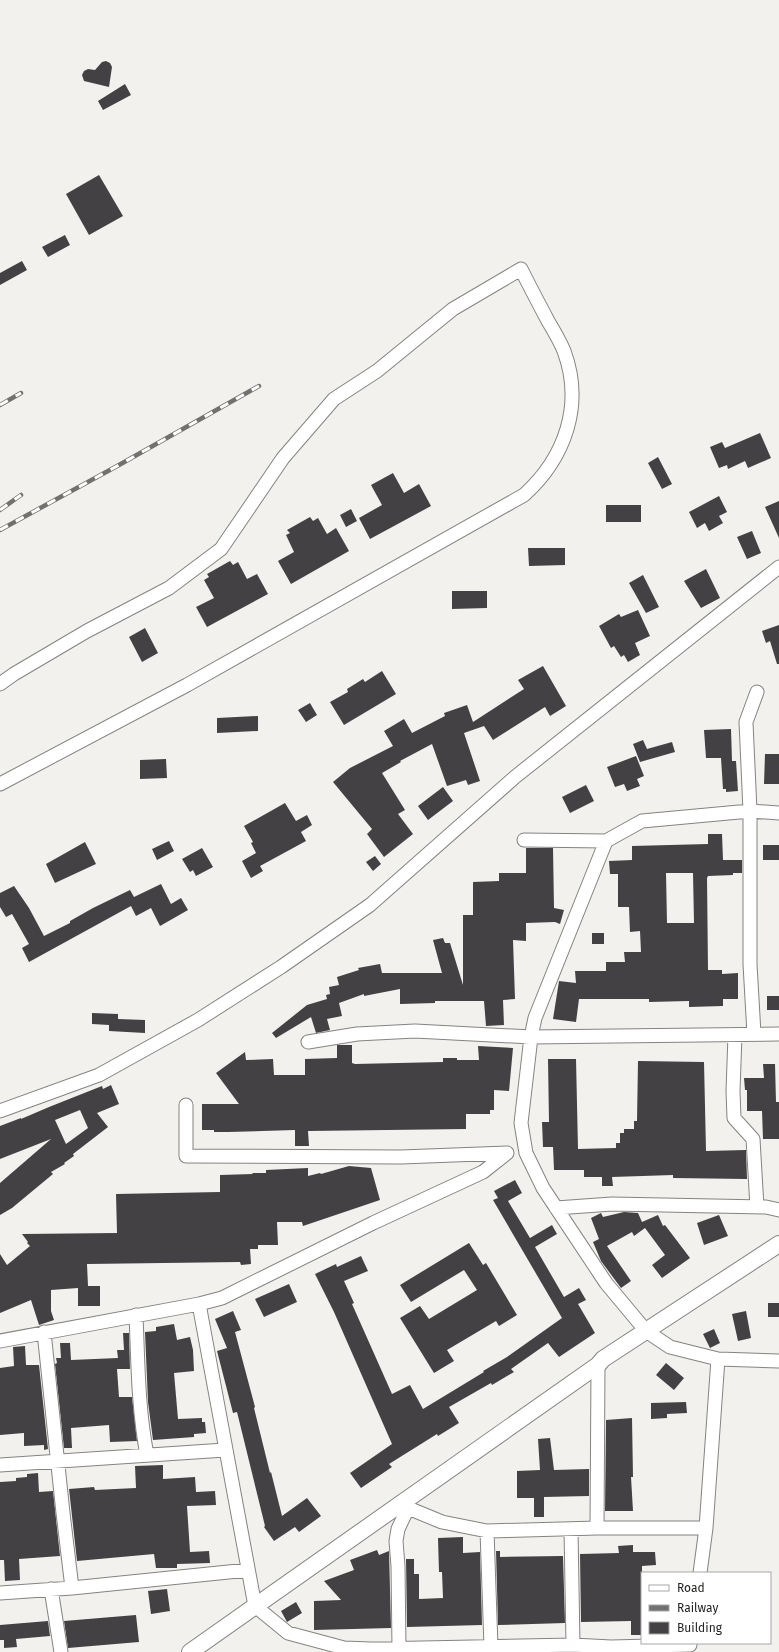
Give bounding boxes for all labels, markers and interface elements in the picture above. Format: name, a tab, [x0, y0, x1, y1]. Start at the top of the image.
legend	[641, 1572, 771, 1644]
text: Road	[677, 1581, 705, 1595]
text: Railway	[677, 1601, 718, 1615]
text: Building	[677, 1621, 723, 1635]

